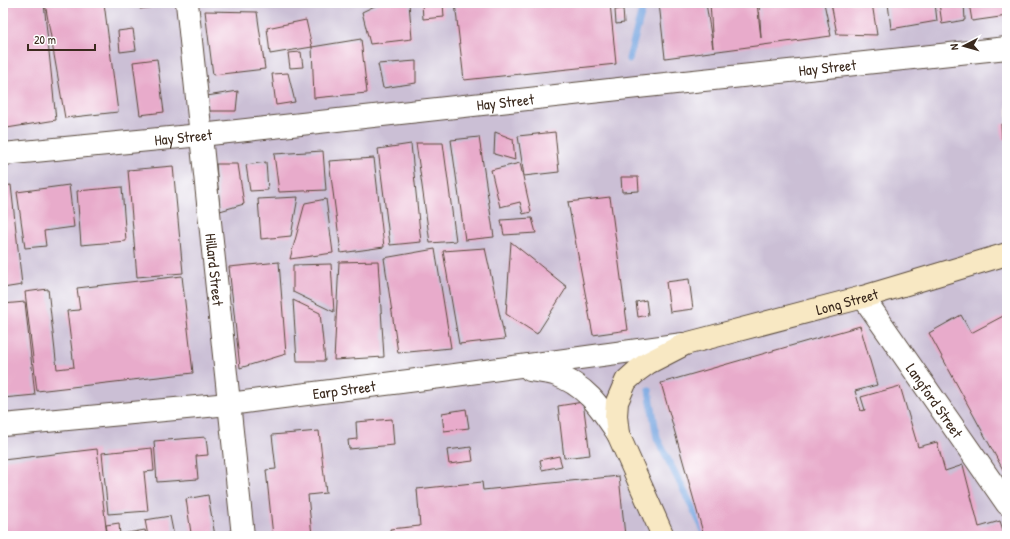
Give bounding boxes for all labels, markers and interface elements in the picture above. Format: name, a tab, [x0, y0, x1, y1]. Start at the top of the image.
scale bar	[28, 26, 95, 52]
north arrow	[944, 26, 984, 66]
text: 20 m	[34, 31, 56, 48]
text: N	[947, 43, 961, 51]
street label: Hay Street	[798, 53, 858, 80]
street label: Hay Street	[475, 88, 536, 115]
street label: Hay Street	[153, 123, 214, 150]
street label: Hillard Street	[201, 232, 229, 308]
street label: Long Street	[814, 282, 881, 320]
street label: Langford Street	[902, 359, 969, 443]
street label: Earp Street	[311, 375, 378, 404]

